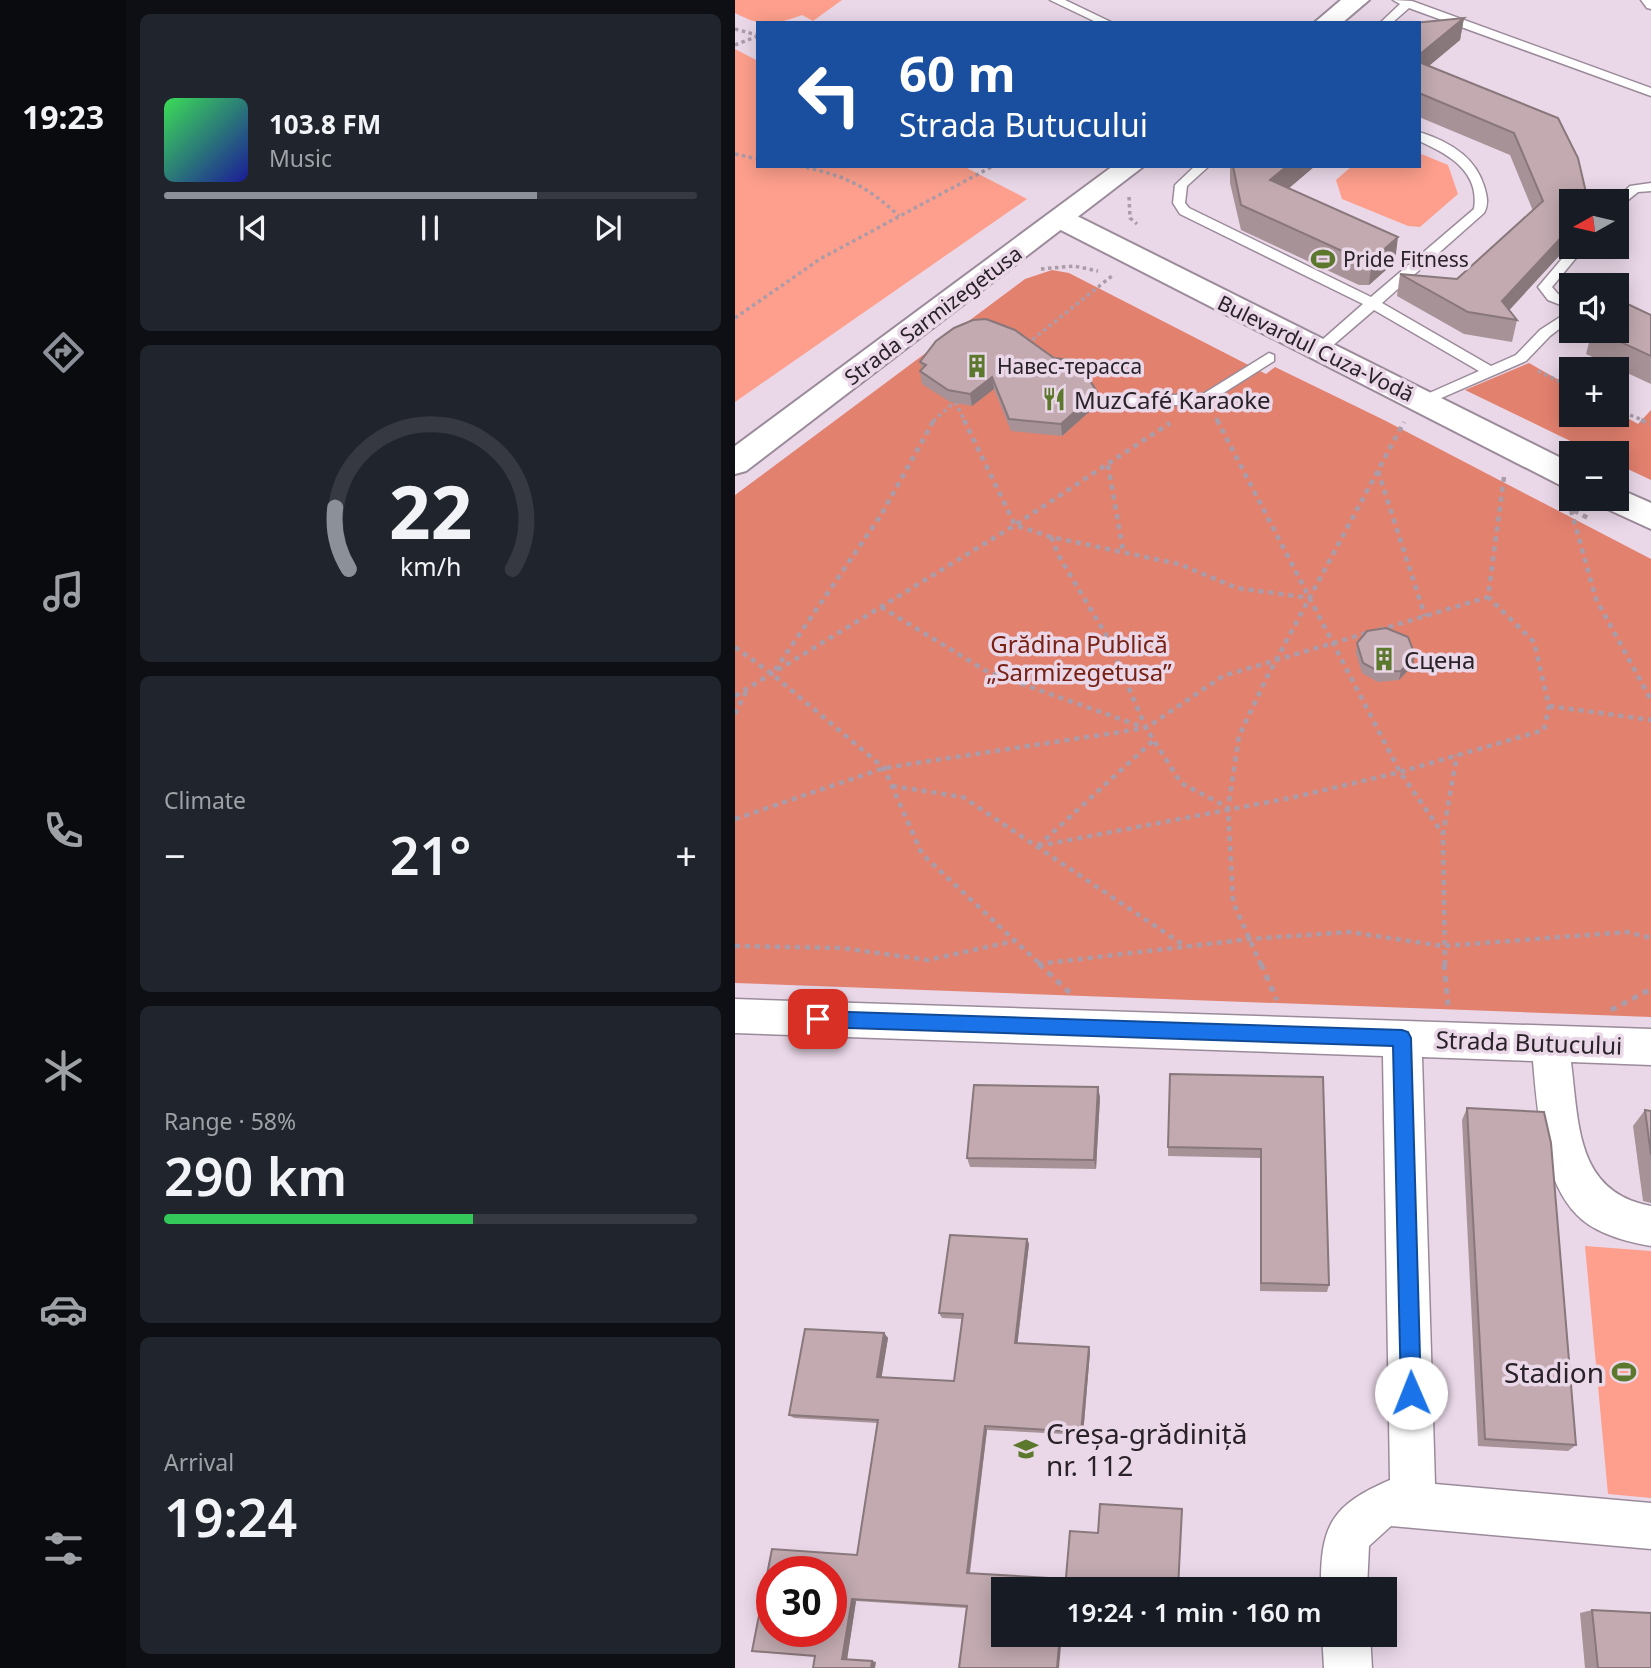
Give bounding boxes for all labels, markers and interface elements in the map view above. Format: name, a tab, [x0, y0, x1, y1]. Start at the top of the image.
text: 60 m	[899, 40, 1016, 106]
icon: left	[784, 49, 875, 140]
text: 19:23	[22, 95, 104, 138]
text: Strada Butucului	[899, 103, 1148, 146]
text: 103.8 FM	[269, 106, 381, 142]
text: Music	[269, 142, 332, 174]
north arrow	[1559, 189, 1629, 259]
map controls	[1559, 189, 1629, 511]
icon: previous	[234, 209, 272, 247]
icon: pause	[411, 209, 449, 247]
icon: next	[589, 209, 627, 247]
street label: Strada Sarmizegetusa	[839, 239, 1027, 391]
sports icon: Pride Fitness	[1309, 245, 1337, 273]
place label: Pride Fitness	[1343, 245, 1469, 273]
button: sound	[1559, 273, 1629, 343]
street label: Bulevardul Cuza-Vodă	[1213, 288, 1419, 408]
icon: directions	[39, 328, 88, 377]
building icon: Навес-терасса	[963, 352, 991, 380]
place label: Навес-терасса	[997, 352, 1142, 380]
button: +	[1559, 357, 1629, 427]
place label: MuzCafé Karaoke	[1074, 383, 1271, 416]
restaurant icon: MuzCafé Karaoke	[1040, 385, 1068, 413]
button: −	[1559, 441, 1629, 511]
text: 22	[389, 462, 472, 561]
text: km/h	[400, 549, 461, 583]
icon: music	[39, 567, 88, 616]
park label: Grădina Publică „Sarmizegetusa”	[986, 627, 1172, 688]
place label: Сцена	[1404, 643, 1475, 676]
building icon: Сцена	[1370, 645, 1398, 673]
text: Climate	[164, 784, 246, 816]
icon: phone	[39, 806, 88, 855]
text: 21°	[390, 819, 471, 890]
text: −	[164, 829, 186, 881]
text: +	[675, 829, 697, 881]
pin	[788, 989, 848, 1049]
icon: arrive	[799, 1000, 837, 1038]
street label: Strada Butucului	[1435, 1022, 1623, 1062]
icon: climate	[39, 1046, 88, 1095]
text: Range · 58%	[164, 1105, 296, 1137]
text: 290 km	[164, 1140, 347, 1211]
icon: car	[39, 1285, 88, 1334]
place label: Stadion	[1504, 1353, 1604, 1391]
position arrow	[1374, 1356, 1448, 1430]
sports icon: Stadion	[1610, 1358, 1638, 1386]
place label: Creșa-grădiniță nr. 112	[1046, 1414, 1247, 1484]
school or university icon: Creșa-grădiniță nr. 112	[1012, 1435, 1040, 1463]
text: Arrival	[164, 1446, 234, 1478]
text: 19:24	[164, 1481, 297, 1552]
icon: filters	[39, 1524, 88, 1573]
speed limit sign: 30	[756, 1556, 847, 1647]
text: 19:24 · 1 min · 160 m	[1067, 1594, 1321, 1630]

